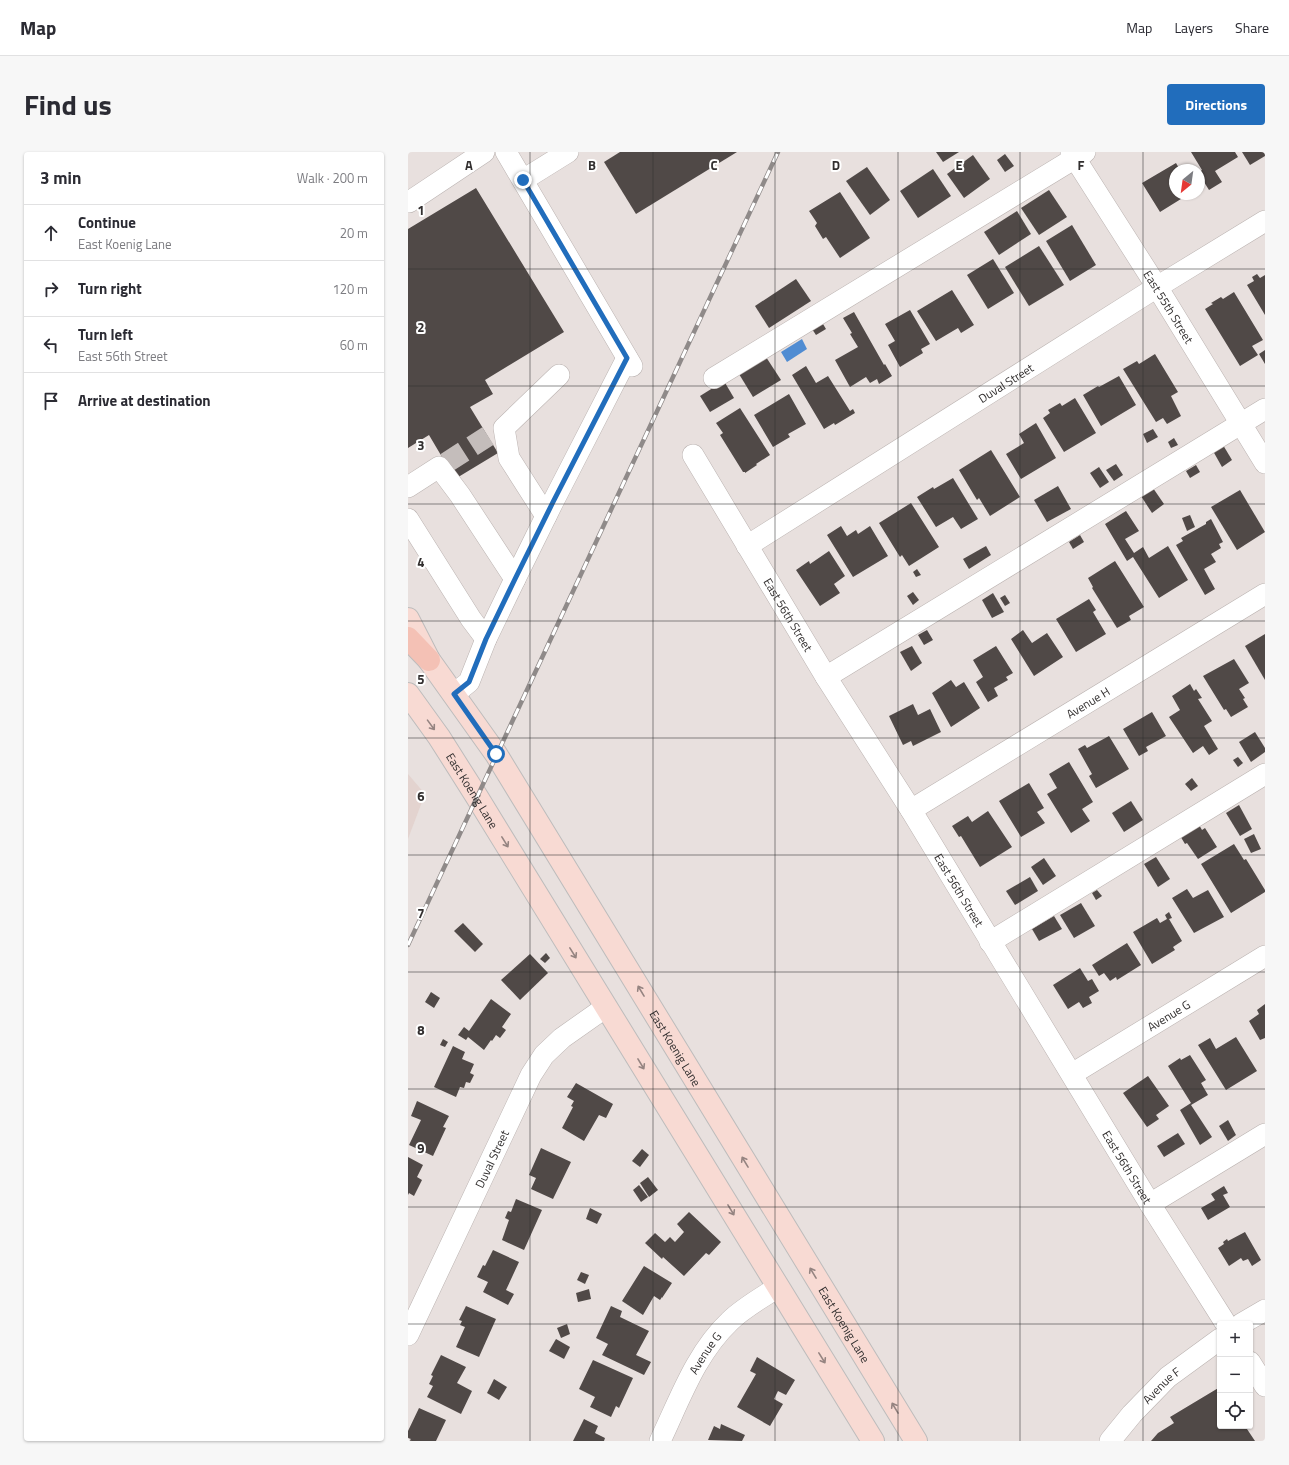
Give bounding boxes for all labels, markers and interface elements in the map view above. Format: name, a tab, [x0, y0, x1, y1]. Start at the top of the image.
text: Map	[20, 13, 56, 42]
text: Map	[1126, 17, 1152, 38]
text: Layers	[1174, 17, 1213, 38]
text: Share	[1235, 17, 1269, 38]
text: Find us	[24, 83, 112, 126]
button: Directions	[1167, 84, 1265, 125]
text: A	[465, 155, 473, 175]
text: B	[588, 155, 596, 175]
text: C	[710, 155, 718, 175]
text: D	[832, 155, 840, 175]
text: E	[955, 155, 963, 175]
text: F	[1078, 155, 1085, 175]
north arrow	[1169, 164, 1205, 200]
text: 3 min	[40, 165, 81, 191]
text: Walk · 200 m	[297, 168, 368, 188]
route end	[514, 171, 532, 189]
text: 1	[417, 200, 425, 220]
text: Continue	[78, 211, 136, 234]
icon: ahead	[40, 222, 62, 244]
text: 20 m	[340, 223, 368, 243]
text: East Koenig Lane	[78, 234, 171, 254]
street label: East 55th Street	[1139, 266, 1199, 348]
text: Turn right	[78, 277, 142, 300]
icon: right	[40, 278, 62, 300]
text: 120 m	[332, 279, 368, 299]
text: 2	[417, 317, 425, 337]
text: Turn left	[78, 323, 133, 346]
icon: left	[40, 334, 62, 356]
text: 60 m	[340, 335, 368, 355]
text: East 56th Street	[78, 346, 168, 366]
street label: Duval Street	[974, 358, 1038, 407]
text: Arrive at destination	[78, 389, 211, 412]
icon: arrive	[40, 390, 62, 412]
text: 3	[417, 435, 425, 455]
text: 4	[417, 552, 425, 572]
street label: East 56th Street	[759, 574, 818, 656]
text: 5	[417, 669, 425, 689]
street label: Avenue H	[1062, 681, 1113, 723]
one-way arrow	[427, 720, 435, 731]
route start	[487, 745, 505, 763]
street label: East Koenig Lane	[442, 749, 504, 832]
text: 6	[417, 786, 425, 806]
one-way arrow	[501, 836, 509, 848]
street label: East 56th Street	[930, 849, 989, 931]
text: 7	[417, 903, 425, 923]
one-way arrow	[569, 947, 577, 959]
one-way arrow	[637, 986, 645, 997]
street label: Avenue G	[1143, 995, 1194, 1036]
street label: East Koenig Lane	[645, 1006, 706, 1090]
text: 8	[417, 1020, 425, 1040]
one-way arrow	[637, 1058, 645, 1070]
street label: Duval Street	[469, 1126, 514, 1191]
street label: East 56th Street	[1098, 1126, 1157, 1208]
text: 9	[417, 1138, 425, 1158]
one-way arrow	[741, 1156, 749, 1168]
one-way arrow	[727, 1204, 735, 1216]
one-way arrow	[809, 1268, 817, 1279]
street label: East Koenig Lane	[814, 1283, 875, 1366]
map controls	[1217, 1321, 1253, 1429]
button: +	[1217, 1321, 1253, 1357]
street label: Avenue G	[684, 1327, 726, 1378]
one-way arrow	[818, 1352, 826, 1364]
button: −	[1217, 1357, 1253, 1393]
street label: Avenue F	[1138, 1362, 1184, 1408]
button: locate	[1217, 1393, 1253, 1429]
one-way arrow	[891, 1402, 899, 1414]

